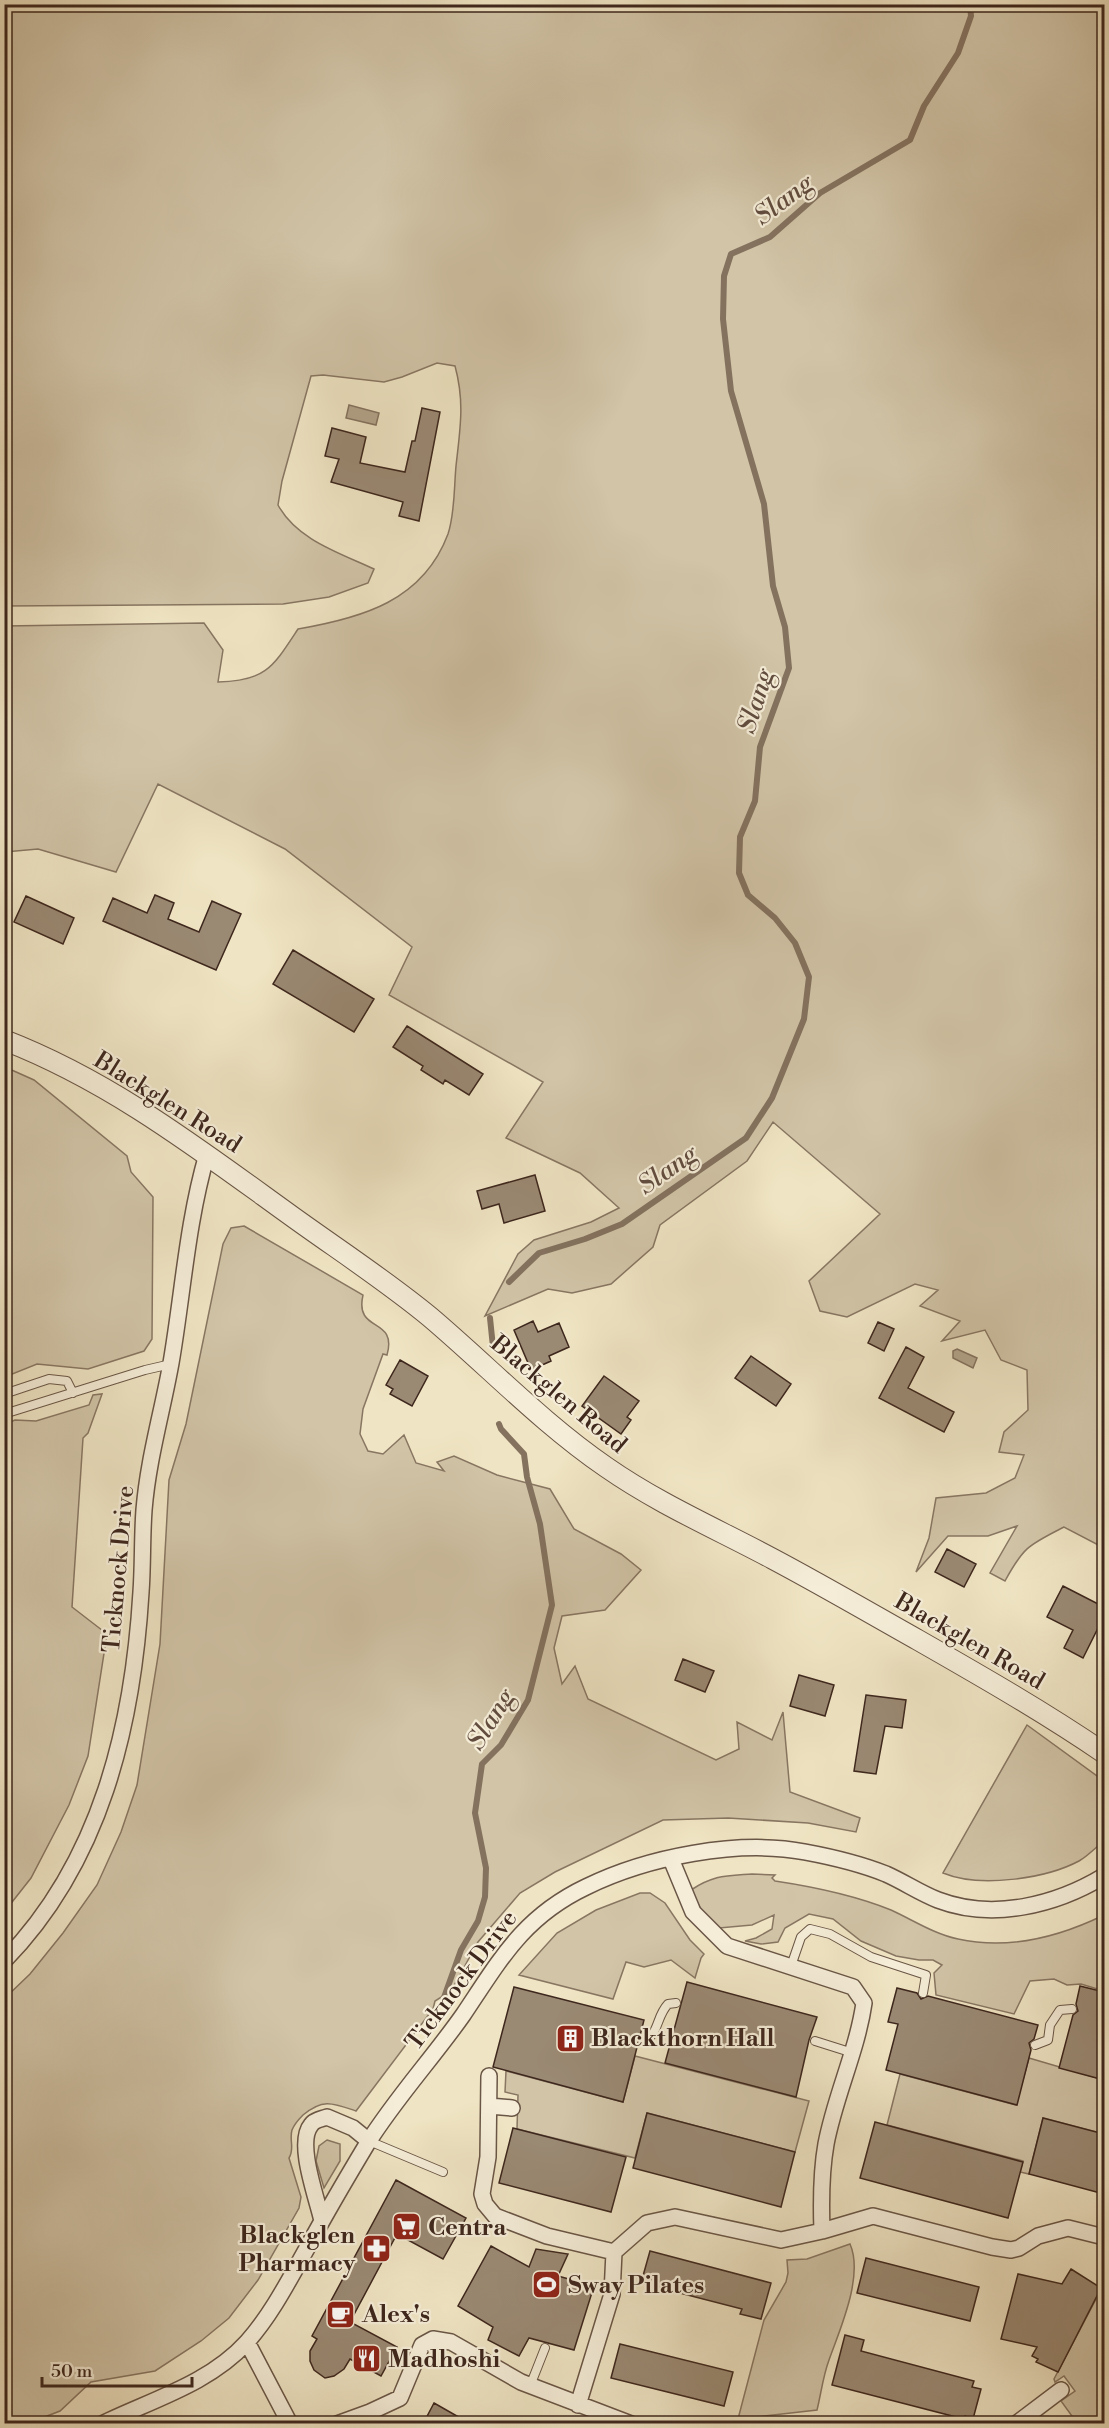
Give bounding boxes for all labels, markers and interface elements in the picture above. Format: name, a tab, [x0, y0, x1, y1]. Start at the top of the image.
water label: Slang	[748, 166, 821, 232]
water label: Slang	[731, 664, 782, 738]
street label: Blackglen Road	[87, 1045, 247, 1160]
water label: Slang	[631, 1137, 705, 1202]
street label: Blackglen Road	[483, 1329, 633, 1461]
street label: Ticknock Drive	[97, 1484, 141, 1654]
street label: Blackglen Road	[888, 1586, 1050, 1697]
water label: Slang	[460, 1682, 523, 1756]
street label: Ticknock Drive	[399, 1905, 524, 2057]
building icon: Blackthorn Hall	[554, 2022, 586, 2054]
place label: Blackthorn Hall	[591, 2024, 775, 2054]
supermarket icon: Centra	[391, 2211, 423, 2243]
place label: Centra	[428, 2213, 507, 2243]
place label: Blackglen Pharmacy	[239, 2221, 356, 2279]
pharmacy icon: Blackglen Pharmacy	[360, 2233, 392, 2265]
sports icon: Sway Pilates	[531, 2269, 563, 2301]
place label: Sway Pilates	[568, 2271, 704, 2301]
cafe icon: Alex's	[325, 2298, 357, 2330]
place label: Alex's	[361, 2300, 430, 2330]
restaurant icon: Madhoshi	[351, 2343, 383, 2375]
place label: Madhoshi	[388, 2345, 501, 2375]
scale bar	[42, 2350, 192, 2388]
text: 50 m	[51, 2360, 93, 2383]

